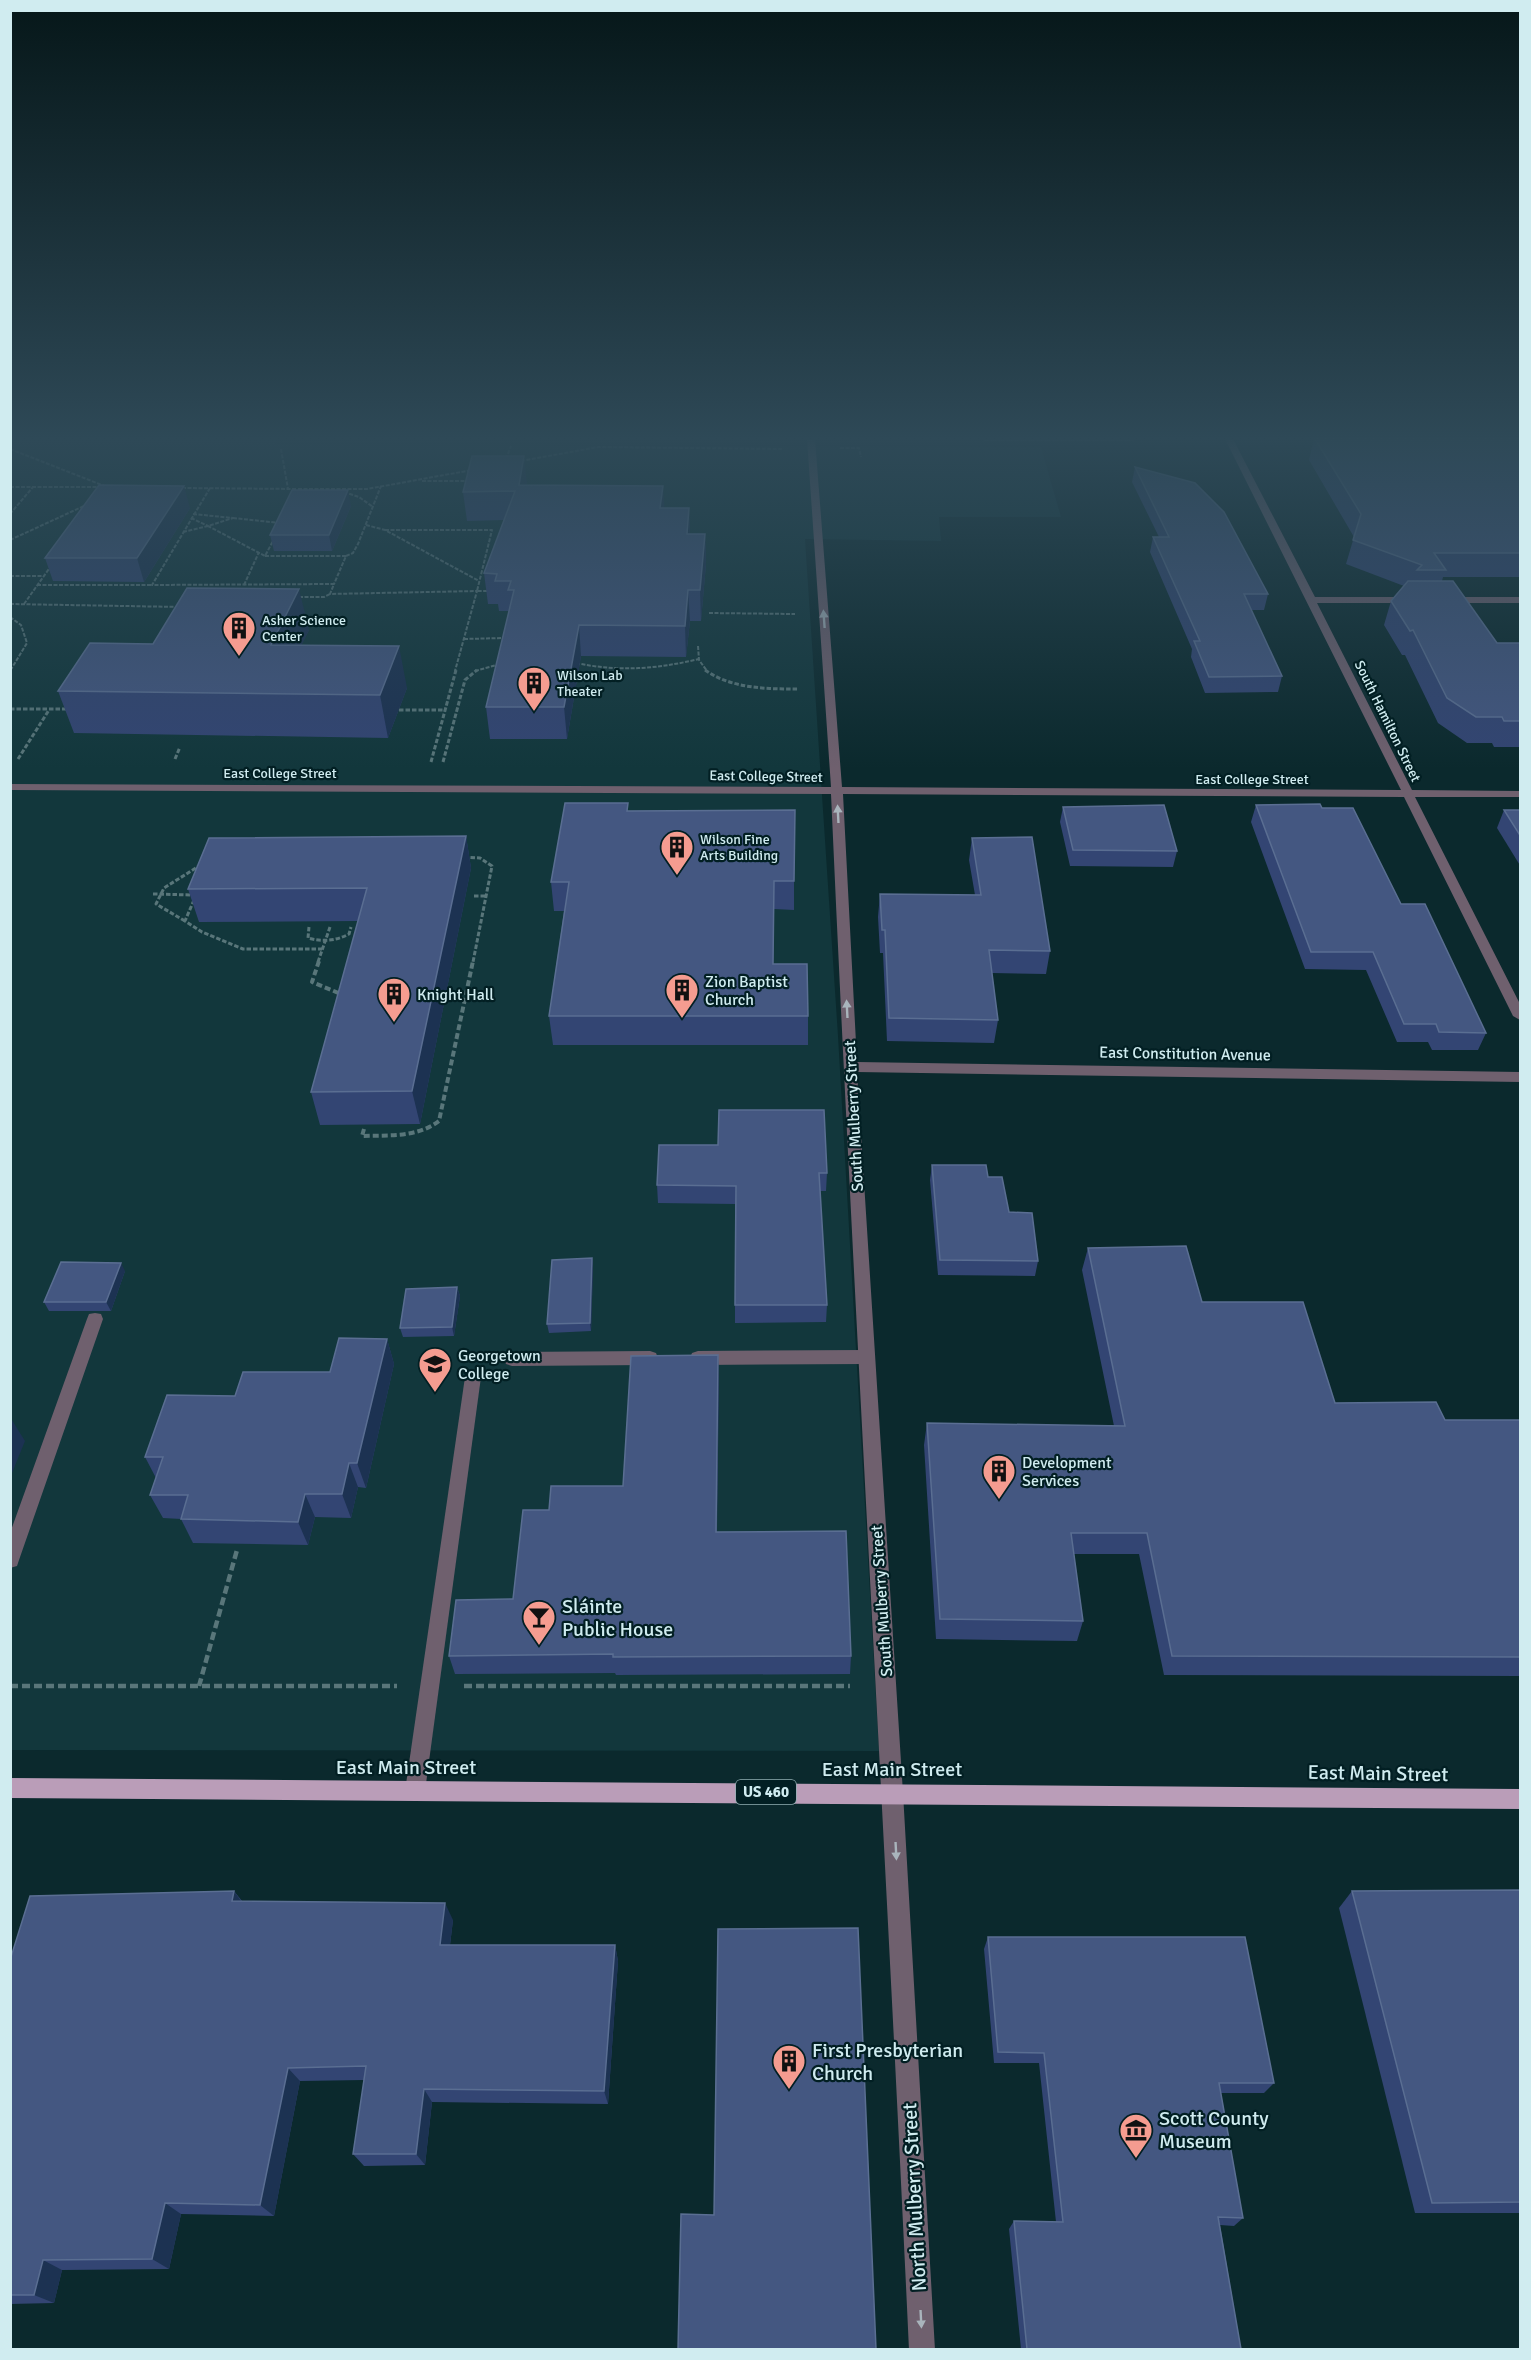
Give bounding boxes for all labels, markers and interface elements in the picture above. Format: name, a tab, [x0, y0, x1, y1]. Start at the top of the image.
building icon: Asher Science Center	[221, 610, 257, 657]
one-way arrow	[819, 610, 829, 629]
place label: Asher Science Center	[262, 612, 346, 645]
street label: South Hamilton Street	[1351, 658, 1424, 785]
building icon: Wilson Lab Theater	[516, 665, 552, 712]
place label: Wilson Lab Theater	[557, 667, 623, 700]
street label: East College Street	[223, 765, 337, 782]
street label: East College Street	[709, 767, 823, 786]
street label: East College Street	[1195, 771, 1309, 788]
one-way arrow	[833, 804, 842, 823]
building icon: Wilson Fine Arts Building	[659, 829, 695, 876]
place label: Wilson Fine Arts Building	[700, 831, 778, 864]
building icon: Zion Baptist Church	[664, 972, 700, 1019]
place label: Zion Baptist Church	[705, 972, 788, 1010]
building icon: Knight Hall	[376, 976, 412, 1023]
place label: Knight Hall	[417, 985, 494, 1005]
one-way arrow	[842, 999, 851, 1018]
street label: South Mulberry Street	[840, 1039, 868, 1192]
street label: East Constitution Avenue	[1099, 1043, 1271, 1065]
school or university icon: Georgetown College	[417, 1346, 453, 1393]
place label: Georgetown College	[458, 1346, 541, 1384]
building icon: Development Services	[981, 1453, 1017, 1500]
place label: Development Services	[1022, 1453, 1112, 1491]
street label: South Mulberry Street	[867, 1524, 897, 1677]
place label: Sláinte Public House	[562, 1594, 673, 1642]
bar icon: Sláinte Public House	[521, 1599, 557, 1646]
street label: East Main Street	[336, 1755, 476, 1780]
street label: East Main Street	[822, 1757, 962, 1782]
street label: East Main Street	[1307, 1760, 1449, 1787]
road number: US 460	[736, 1780, 796, 1804]
one-way arrow	[891, 1842, 900, 1861]
place label: First Presbyterian Church	[812, 2038, 963, 2086]
building icon: First Presbyterian Church	[771, 2043, 807, 2090]
street label: North Mulberry Street	[897, 2102, 932, 2292]
place label: Scott County Museum	[1159, 2106, 1269, 2154]
museum icon: Scott County Museum	[1118, 2112, 1154, 2159]
one-way arrow	[916, 2309, 925, 2328]

